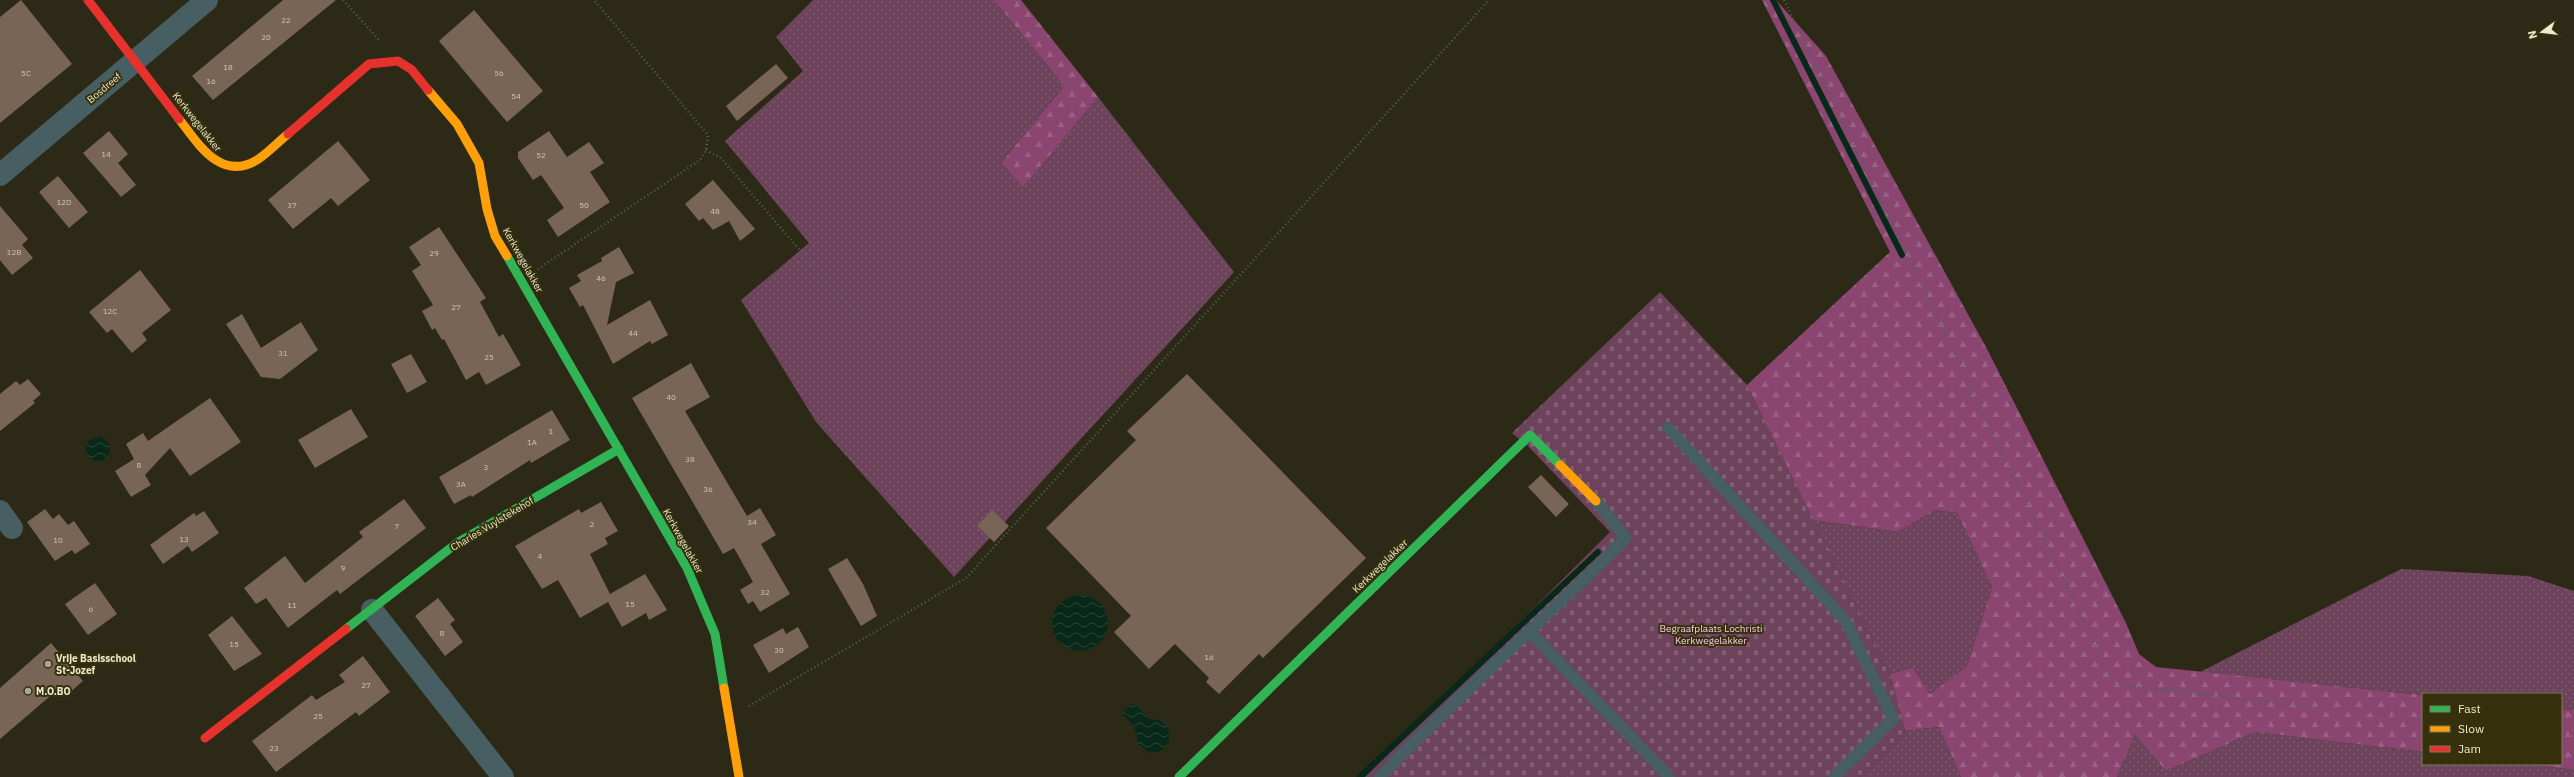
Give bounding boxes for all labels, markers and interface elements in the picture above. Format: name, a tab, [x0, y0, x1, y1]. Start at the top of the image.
north arrow	[2522, 12, 2562, 52]
house number: 22	[281, 15, 291, 25]
text: N	[2525, 29, 2540, 40]
house number: 20	[261, 32, 271, 42]
house number: 18	[223, 62, 233, 72]
house number: 5C	[21, 68, 31, 78]
house number: 56	[494, 68, 504, 78]
street label: Bosdreef	[84, 69, 124, 106]
house number: 16	[206, 76, 216, 86]
street label: Kerkwegelakker	[170, 90, 224, 155]
house number: 54	[511, 91, 521, 101]
house number: 14	[101, 149, 111, 159]
house number: 52	[536, 150, 546, 160]
house number: 12D	[57, 197, 71, 207]
house number: 37	[287, 200, 297, 210]
house number: 50	[579, 200, 589, 210]
house number: 48	[710, 206, 720, 216]
street label: Kerkwegelakker	[500, 225, 546, 295]
house number: 12B	[7, 247, 21, 257]
house number: 29	[429, 248, 439, 258]
house number: 46	[596, 273, 606, 283]
house number: 27	[451, 302, 461, 312]
house number: 12C	[103, 306, 117, 316]
house number: 44	[628, 328, 638, 338]
house number: 31	[278, 348, 288, 358]
house number: 25	[484, 352, 494, 362]
house number: 40	[666, 392, 676, 402]
house number: 1	[549, 426, 554, 436]
house number: 1A	[527, 437, 537, 447]
house number: 38	[685, 454, 695, 464]
house number: 8	[137, 460, 142, 470]
house number: 3	[484, 462, 489, 472]
house number: 3A	[456, 479, 466, 489]
house number: 36	[703, 484, 713, 494]
street label: Charles Vuylstekehof	[448, 494, 536, 554]
street label: Kerkwegelakker	[660, 506, 706, 576]
house number: 34	[747, 517, 757, 527]
house number: 2	[590, 519, 595, 529]
house number: 7	[395, 521, 400, 531]
house number: 13	[179, 534, 189, 544]
house number: 10	[53, 535, 63, 545]
street label: Kerkwegelakker	[1350, 536, 1411, 596]
house number: 4	[538, 551, 543, 561]
house number: 9	[341, 563, 346, 573]
house number: 32	[760, 587, 770, 597]
house number: 15	[625, 599, 635, 609]
house number: 11	[287, 600, 297, 610]
house number: 6	[89, 604, 94, 614]
park label: Begraafplaats Lochristi Kerkwegelakker	[1660, 622, 1763, 647]
house number: 8	[440, 628, 445, 638]
house number: 15	[229, 639, 239, 649]
house number: 30	[774, 645, 784, 655]
place label: Vrije Basisschool St-Jozef	[56, 652, 136, 677]
house number: 16	[1204, 652, 1214, 662]
marker: Vrije Basisschool St-Jozef	[43, 659, 53, 669]
house number: 27	[361, 680, 371, 690]
place label: M.O.BO	[36, 685, 71, 698]
marker: M.O.BO	[23, 686, 33, 696]
legend	[2422, 693, 2562, 765]
text: Fast	[2458, 701, 2481, 716]
house number: 25	[313, 711, 323, 721]
text: Slow	[2458, 721, 2484, 736]
text: Jam	[2458, 741, 2481, 756]
house number: 23	[269, 743, 279, 753]

